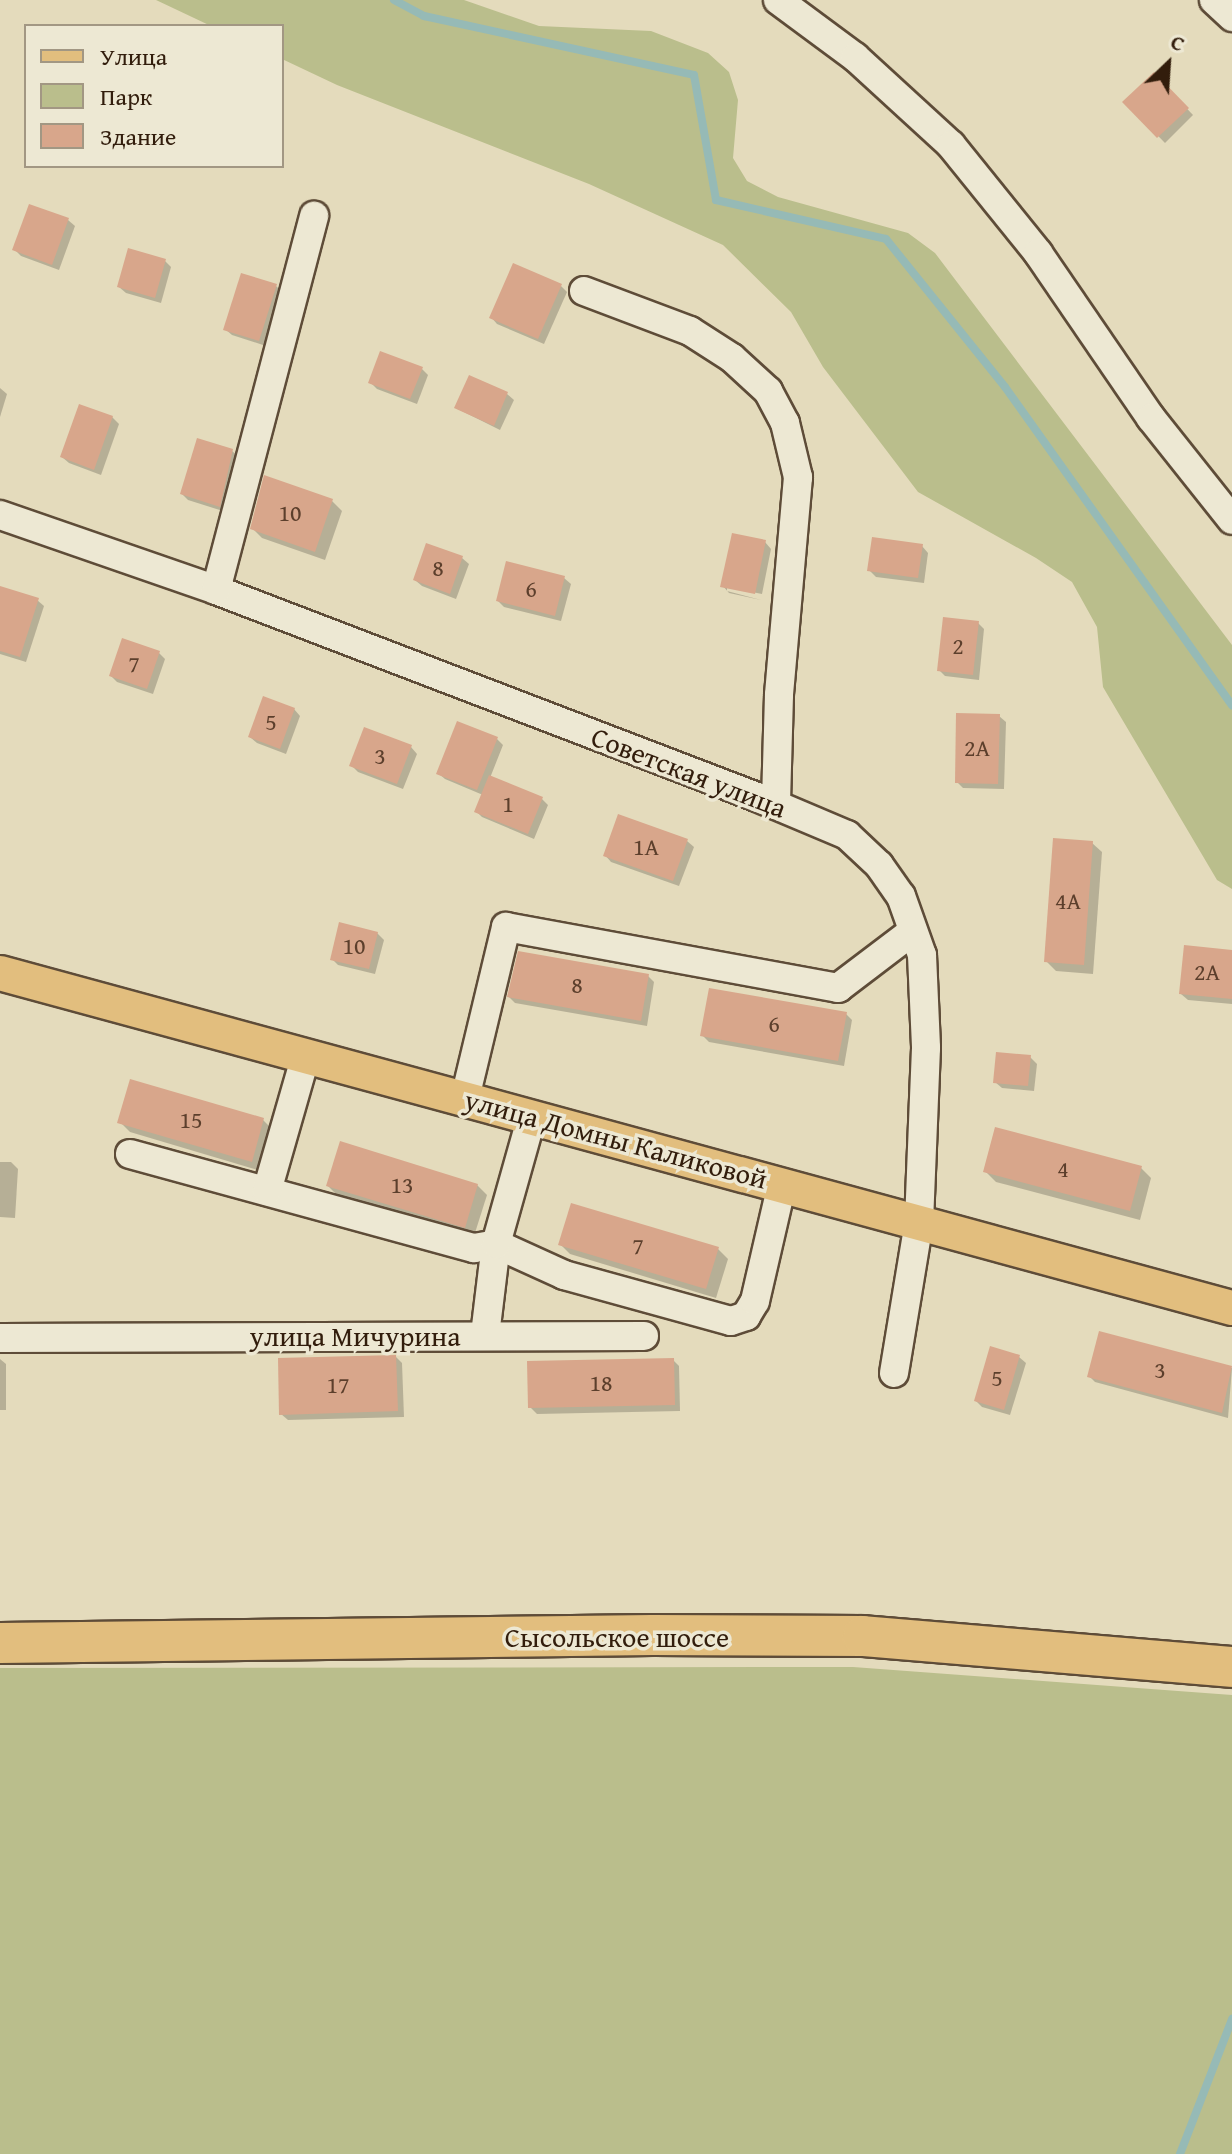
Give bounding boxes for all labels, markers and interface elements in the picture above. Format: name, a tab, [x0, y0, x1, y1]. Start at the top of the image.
legend	[24, 24, 284, 168]
north arrow	[1128, 24, 1208, 104]
text: С	[1166, 25, 1191, 59]
text: Улица	[100, 39, 167, 74]
text: Парк	[100, 79, 152, 114]
text: Здание	[100, 119, 176, 154]
house number: 10	[278, 499, 302, 527]
house number: 8	[432, 554, 444, 582]
house number: 6	[525, 575, 537, 603]
house number: 2	[952, 632, 964, 660]
house number: 7	[128, 650, 140, 678]
house number: 5	[265, 708, 277, 736]
street label: Советская улица	[587, 719, 791, 825]
house number: 2А	[964, 734, 990, 762]
house number: 3	[374, 742, 386, 770]
house number: 1	[502, 790, 514, 818]
house number: 1А	[633, 833, 659, 861]
house number: 4А	[1055, 887, 1081, 915]
house number: 10	[342, 932, 366, 960]
house number: 2А	[1194, 958, 1220, 986]
house number: 8	[571, 971, 583, 999]
house number: 6	[768, 1010, 780, 1038]
street label: улица Домны Каликовой	[461, 1082, 771, 1196]
house number: 15	[179, 1106, 203, 1134]
house number: 4	[1057, 1155, 1069, 1183]
house number: 13	[390, 1171, 414, 1199]
house number: 7	[632, 1232, 644, 1260]
street label: улица Мичурина	[250, 1319, 460, 1353]
house number: 3	[1154, 1356, 1166, 1384]
house number: 5	[991, 1364, 1003, 1392]
house number: 18	[589, 1369, 613, 1397]
house number: 17	[326, 1371, 350, 1399]
street label: Сысольское шоссе	[505, 1620, 729, 1654]

